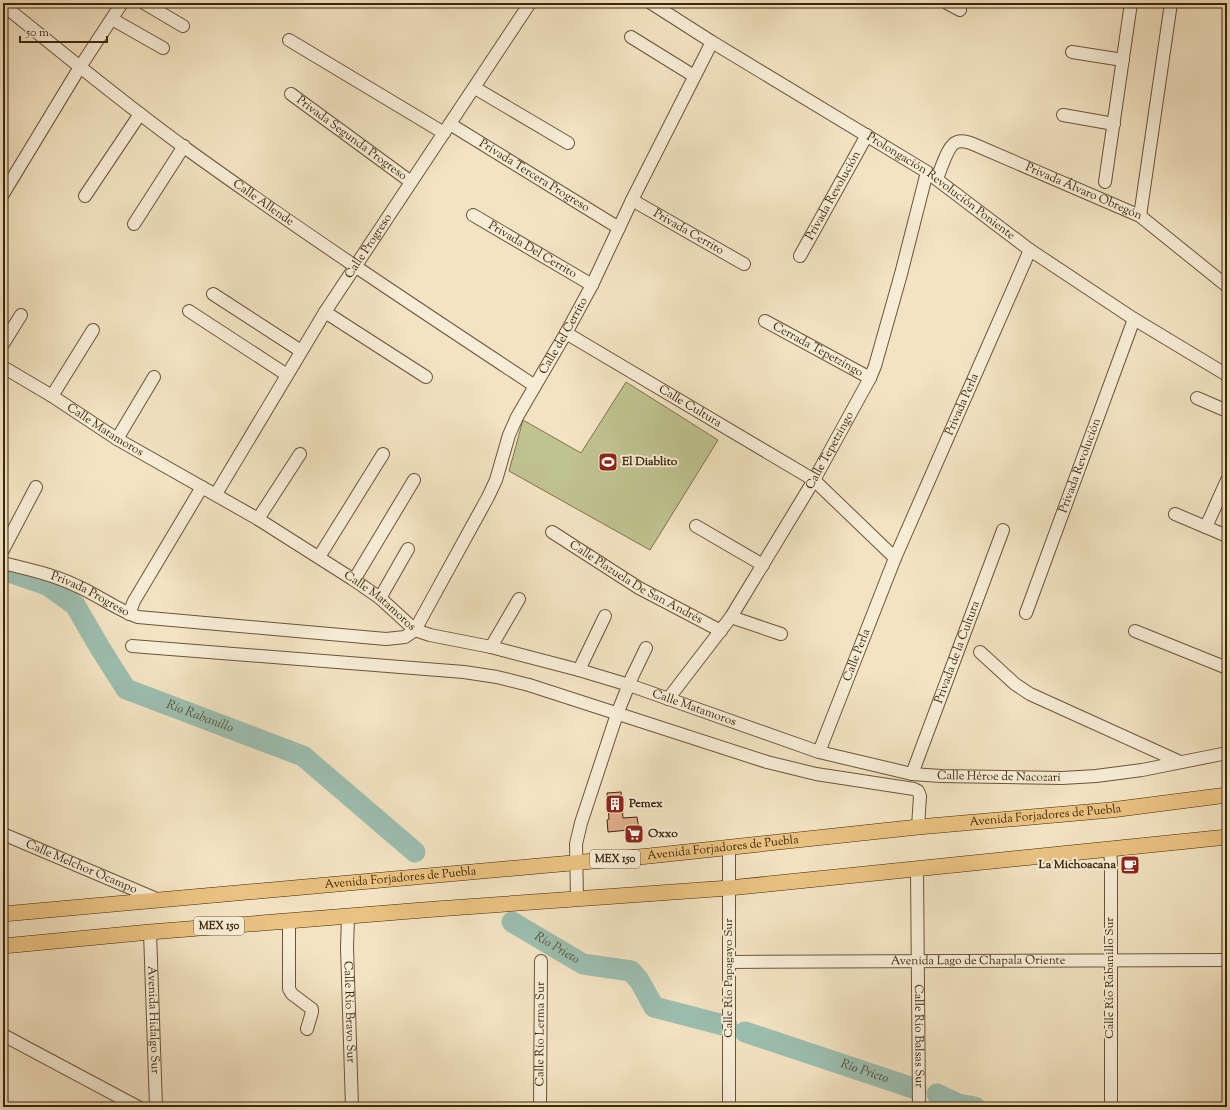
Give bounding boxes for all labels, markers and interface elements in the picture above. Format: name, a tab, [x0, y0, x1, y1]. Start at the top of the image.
scale bar	[20, 18, 107, 44]
text: 50 m	[25, 24, 49, 42]
street label: Privada Segunda Progreso	[292, 92, 411, 185]
street label: Prolongación Revolución Poniente	[863, 128, 1019, 245]
street label: Privada Tercera Progreso	[475, 135, 594, 217]
street label: Privada Revolución	[801, 148, 865, 244]
street label: Privada Álvaro Obregón	[1022, 159, 1145, 225]
street label: Calle Allende	[229, 175, 298, 231]
street label: Privada Cerrito	[650, 205, 728, 260]
street label: Calle Progreso	[340, 210, 397, 282]
street label: Privada Del Cerrito	[485, 217, 581, 283]
street label: Calle del Cerrito	[535, 294, 593, 378]
street label: Cerrada Tepetzingo	[769, 318, 867, 382]
street label: Privada Perla	[941, 370, 984, 438]
street label: Calle Cultura	[655, 381, 725, 432]
street label: Calle Matamoros	[63, 399, 147, 461]
street label: Calle Tepetzingo	[801, 408, 859, 493]
street label: Privada Revolución	[1054, 416, 1106, 516]
sports icon: El Diablito	[597, 451, 619, 473]
place label: El Diablito	[621, 453, 678, 471]
street label: Calle Plazuela De San Andrés	[566, 536, 706, 629]
street label: Privada Progreso	[48, 567, 133, 622]
street label: Calle Matamoros	[340, 567, 420, 636]
street label: Privada de la Cultura	[930, 598, 985, 706]
street label: Calle Perla	[839, 626, 876, 684]
street label: Calle Matamoros	[650, 685, 739, 731]
water label: Río Rabanillo	[164, 696, 236, 738]
street label: Calle Héroe de Nacozari	[937, 767, 1062, 787]
building icon: Pemex	[604, 793, 626, 815]
place label: Pemex	[628, 795, 663, 813]
street label: Avenida Forjadores de Puebla	[969, 800, 1123, 831]
supermarket icon: Oxxo	[623, 823, 645, 845]
place label: Oxxo	[648, 825, 678, 843]
street label: Avenida Forjadores de Puebla	[646, 831, 800, 865]
street label: Calle Melchor Ocampo	[23, 836, 140, 899]
road number: MEX 150	[590, 850, 640, 868]
cafe icon: La Michoacana	[1119, 854, 1141, 876]
place label: La Michoacana	[1038, 856, 1116, 874]
street label: Avenida Forjadores de Puebla	[324, 863, 477, 894]
road number: MEX 150	[194, 917, 244, 935]
street label: Calle Río Rabanillo Sur	[1101, 917, 1119, 1039]
street label: Calle Río Papagayo Sur	[720, 918, 738, 1038]
water label: Río Prieto	[531, 928, 583, 969]
street label: Avenida Lago de Chapala Oriente	[891, 952, 1066, 970]
street label: Calle Río Bravo Sur	[338, 961, 360, 1064]
street label: Avenida Hidalgo Sur	[142, 966, 164, 1075]
street label: Calle Río Lerma Sur	[531, 981, 550, 1087]
street label: Calle Río Balsas Sur	[909, 984, 928, 1088]
water label: Río Prieto	[838, 1055, 891, 1088]

